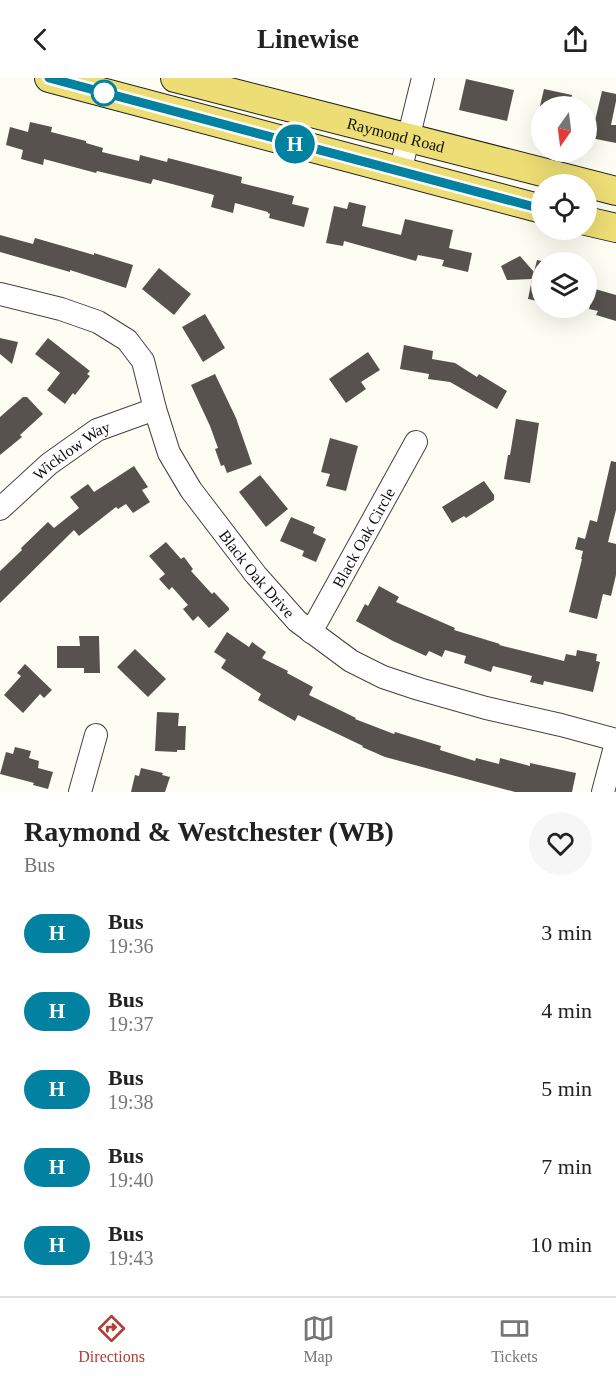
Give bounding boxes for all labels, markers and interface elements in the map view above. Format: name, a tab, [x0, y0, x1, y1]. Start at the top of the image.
icon: back	[24, 23, 57, 56]
icon: share	[559, 23, 592, 56]
text: Linewise	[257, 24, 359, 54]
unlabelled marker	[91, 80, 117, 106]
north arrow	[531, 96, 597, 162]
map controls	[531, 96, 597, 318]
street label: Raymond Road	[345, 114, 446, 155]
line badge: H	[276, 124, 314, 164]
text: H	[287, 132, 303, 156]
button: locate	[531, 174, 597, 240]
button: layers	[531, 252, 597, 318]
street label: Wicklow Way	[29, 418, 112, 483]
street label: Black Oak Circle	[329, 485, 398, 590]
street label: Black Oak Drive	[216, 527, 298, 621]
button: heart	[529, 812, 592, 875]
text: Raymond & Westchester (WB)	[24, 816, 394, 847]
text: Bus	[24, 854, 55, 876]
text: Bus	[108, 909, 143, 934]
text: 3 min	[541, 920, 592, 945]
text: H	[49, 921, 65, 945]
text: 19:36	[108, 935, 154, 957]
text: Bus	[108, 987, 143, 1012]
text: 4 min	[541, 998, 592, 1023]
text: H	[49, 999, 65, 1023]
text: 19:37	[108, 1013, 154, 1035]
text: Bus	[108, 1065, 143, 1090]
text: 5 min	[541, 1076, 592, 1101]
text: H	[49, 1077, 65, 1101]
text: 19:38	[108, 1091, 154, 1113]
text: Bus	[108, 1143, 143, 1168]
text: 7 min	[541, 1154, 592, 1179]
text: H	[49, 1155, 65, 1179]
text: 19:40	[108, 1169, 154, 1191]
text: Bus	[108, 1221, 143, 1246]
text: 10 min	[530, 1232, 592, 1257]
text: H	[49, 1233, 65, 1257]
text: 19:43	[108, 1247, 154, 1269]
tab: Directions	[78, 1312, 145, 1366]
tab: Map	[302, 1312, 335, 1366]
tab: Tickets	[491, 1312, 538, 1366]

